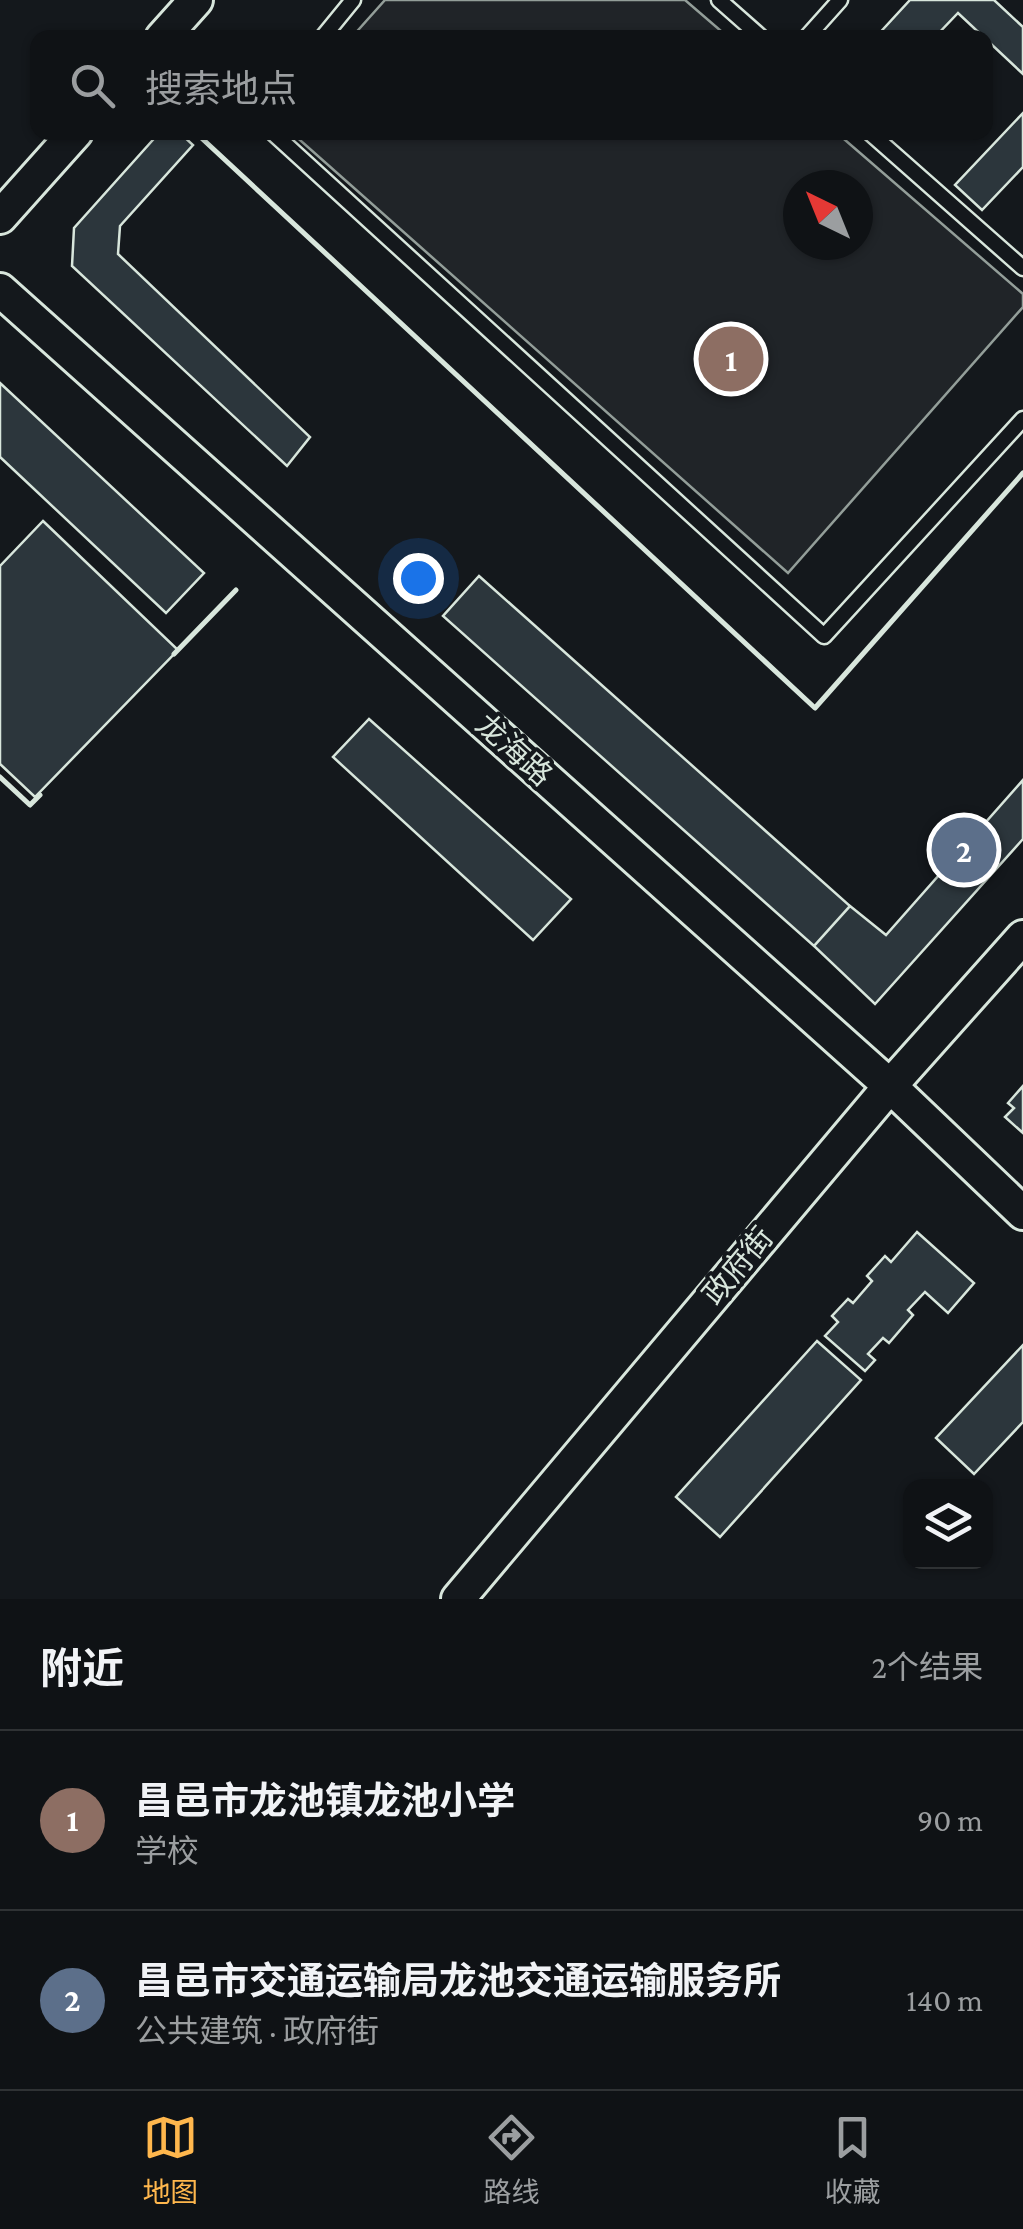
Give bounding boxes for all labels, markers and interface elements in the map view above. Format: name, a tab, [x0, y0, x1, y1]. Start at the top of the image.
search box	[30, 30, 993, 140]
icon: search	[65, 58, 120, 113]
text: 搜索地点	[145, 68, 297, 110]
north arrow	[783, 170, 873, 260]
pin: 1	[698, 322, 764, 396]
your location	[393, 553, 444, 604]
street label: 龙海路	[470, 707, 559, 792]
pin: 2	[932, 812, 996, 888]
street label: 政府街	[696, 1221, 779, 1311]
map controls	[903, 1479, 993, 1569]
button: layers	[903, 1479, 993, 1569]
text: 附近	[40, 1645, 124, 1692]
text: 2个结果	[872, 1649, 983, 1685]
text: 昌邑市龙池镇龙池小学	[135, 1780, 515, 1822]
text: 1	[67, 1802, 78, 1838]
text: 90 m	[917, 1802, 983, 1838]
text: 学校	[135, 1833, 199, 1869]
text: 昌邑市交通运输局龙池交通运输服务所	[135, 1960, 781, 2002]
text: 2	[64, 1982, 81, 2018]
text: 140 m	[906, 1982, 983, 2018]
text: 公共建筑 · 政府街	[135, 2013, 379, 2049]
tab: 地图	[142, 2110, 199, 2210]
tab: 路线	[483, 2110, 540, 2210]
tab: 收藏	[824, 2110, 881, 2210]

